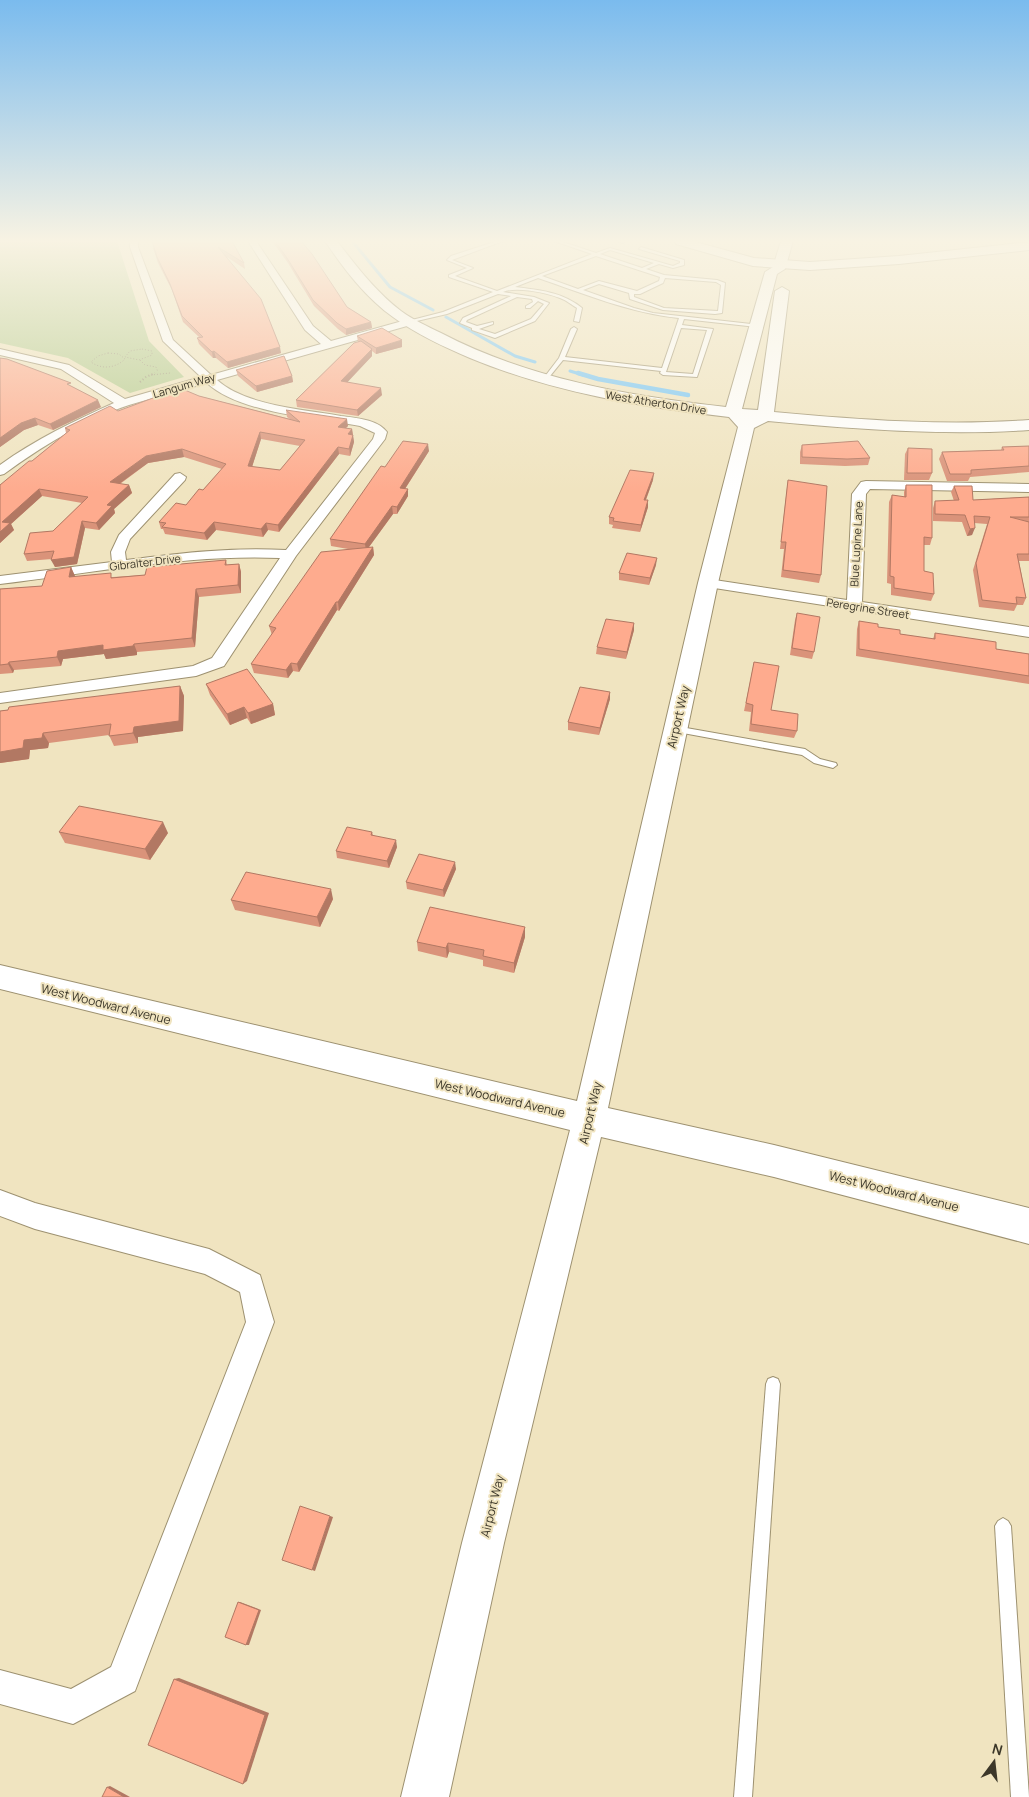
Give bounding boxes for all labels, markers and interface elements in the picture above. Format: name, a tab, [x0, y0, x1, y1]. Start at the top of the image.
street label: Langum Way	[151, 369, 217, 401]
street label: West Atherton Drive	[605, 387, 708, 417]
street label: Blue Lupine Lane	[846, 500, 866, 587]
street label: Gibralter Drive	[108, 550, 182, 574]
street label: Peregrine Street	[825, 594, 911, 622]
street label: Airport Way	[663, 683, 694, 750]
street label: West Woodward Avenue	[39, 980, 173, 1028]
street label: West Woodward Avenue	[433, 1075, 567, 1121]
street label: Airport Way	[575, 1079, 606, 1146]
street label: West Woodward Avenue	[827, 1167, 961, 1215]
street label: Airport Way	[476, 1472, 508, 1539]
north arrow	[969, 1737, 1019, 1787]
text: N	[990, 1738, 1005, 1759]

